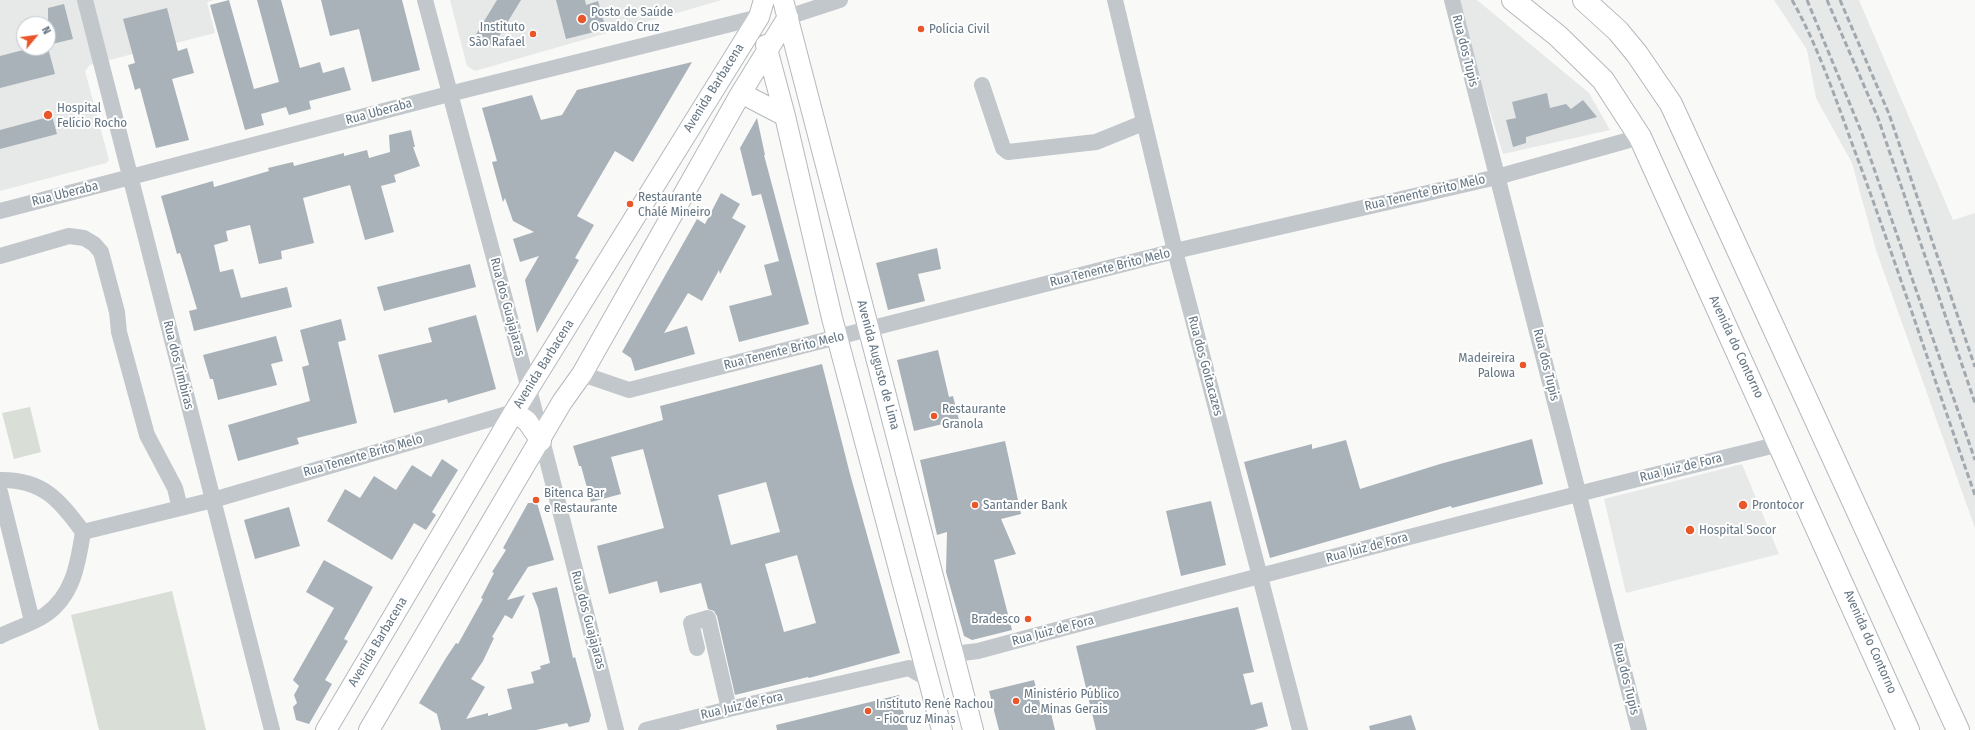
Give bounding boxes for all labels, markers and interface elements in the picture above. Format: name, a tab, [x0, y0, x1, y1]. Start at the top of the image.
place label: Posto de Saúde Osvaldo Cruz	[591, 4, 673, 35]
marker: Posto de Saúde Osvaldo Cruz	[576, 13, 588, 25]
street label: Rua dos Tupis	[1449, 13, 1481, 89]
north arrow	[16, 16, 56, 56]
place label: Instituto São Rafael	[469, 19, 525, 50]
place label: Polícia Civil	[929, 21, 990, 37]
text: N	[39, 24, 53, 36]
marker: Polícia Civil	[916, 24, 926, 34]
marker: Instituto São Rafael	[528, 29, 538, 39]
street label: Avenida Barbacena	[680, 41, 748, 135]
street label: Rua Uberaba	[344, 96, 414, 128]
place label: Hospital Felício Rocho	[57, 100, 127, 131]
marker: Hospital Felício Rocho	[42, 109, 54, 121]
street label: Rua Tenente Brito Melo	[1363, 172, 1487, 214]
street label: Rua Uberaba	[30, 178, 100, 210]
place label: Restaurante Chalé Mineiro	[638, 189, 710, 220]
marker: Restaurante Chalé Mineiro	[625, 199, 635, 209]
street label: Rua Tenente Brito Melo	[1048, 246, 1172, 290]
street label: Rua dos Guajajaras	[486, 256, 528, 358]
street label: Avenida do Contorno	[1705, 293, 1767, 401]
street label: Avenida Augusto de Lima	[853, 299, 903, 431]
street label: Rua dos Goitacazes	[1184, 314, 1226, 418]
street label: Avenida Barbacena	[510, 317, 578, 411]
street label: Rua dos Timbiras	[159, 319, 197, 411]
street label: Rua dos Tupis	[1530, 327, 1562, 403]
street label: Rua Tenente Brito Melo	[722, 329, 846, 373]
place label: Madeireira Palowa	[1458, 350, 1515, 381]
marker: Madeireira Palowa	[1518, 360, 1528, 370]
place label: Restaurante Granola	[942, 401, 1006, 432]
marker: Restaurante Granola	[929, 411, 939, 421]
street label: Rua Tenente Brito Melo	[302, 431, 424, 481]
street label: Rua Juiz de Fora	[1638, 450, 1724, 486]
place label: Bitenca Bar e Restaurante	[544, 485, 618, 516]
marker: Bitenca Bar e Restaurante	[531, 495, 541, 505]
place label: Santander Bank	[983, 497, 1067, 513]
place label: Prontocor	[1752, 497, 1804, 513]
marker: Prontocor	[1737, 499, 1749, 511]
marker: Santander Bank	[970, 500, 980, 510]
place label: Hospital Socor	[1699, 522, 1776, 538]
marker: Hospital Socor	[1684, 524, 1696, 536]
street label: Rua Juiz de Fora	[1324, 530, 1410, 566]
street label: Rua dos Guajajaras	[567, 569, 609, 671]
street label: Avenida do Contorno	[1840, 588, 1900, 696]
street label: Avenida Barbacena	[345, 594, 411, 690]
place label: Bradesco	[971, 611, 1020, 627]
street label: Rua Juiz de Fora	[1010, 613, 1096, 649]
marker: Bradesco	[1023, 614, 1033, 624]
street label: Rua dos Tupis	[1610, 641, 1642, 717]
place label: Ministério Público de Minas Gerais	[1024, 686, 1119, 717]
street label: Rua Juiz de Fora	[699, 689, 785, 723]
place label: Instituto René Rachou - Fiocruz Minas	[876, 696, 993, 727]
marker: Ministério Público de Minas Gerais	[1011, 696, 1021, 706]
marker: Instituto René Rachou - Fiocruz Minas	[863, 706, 873, 716]

